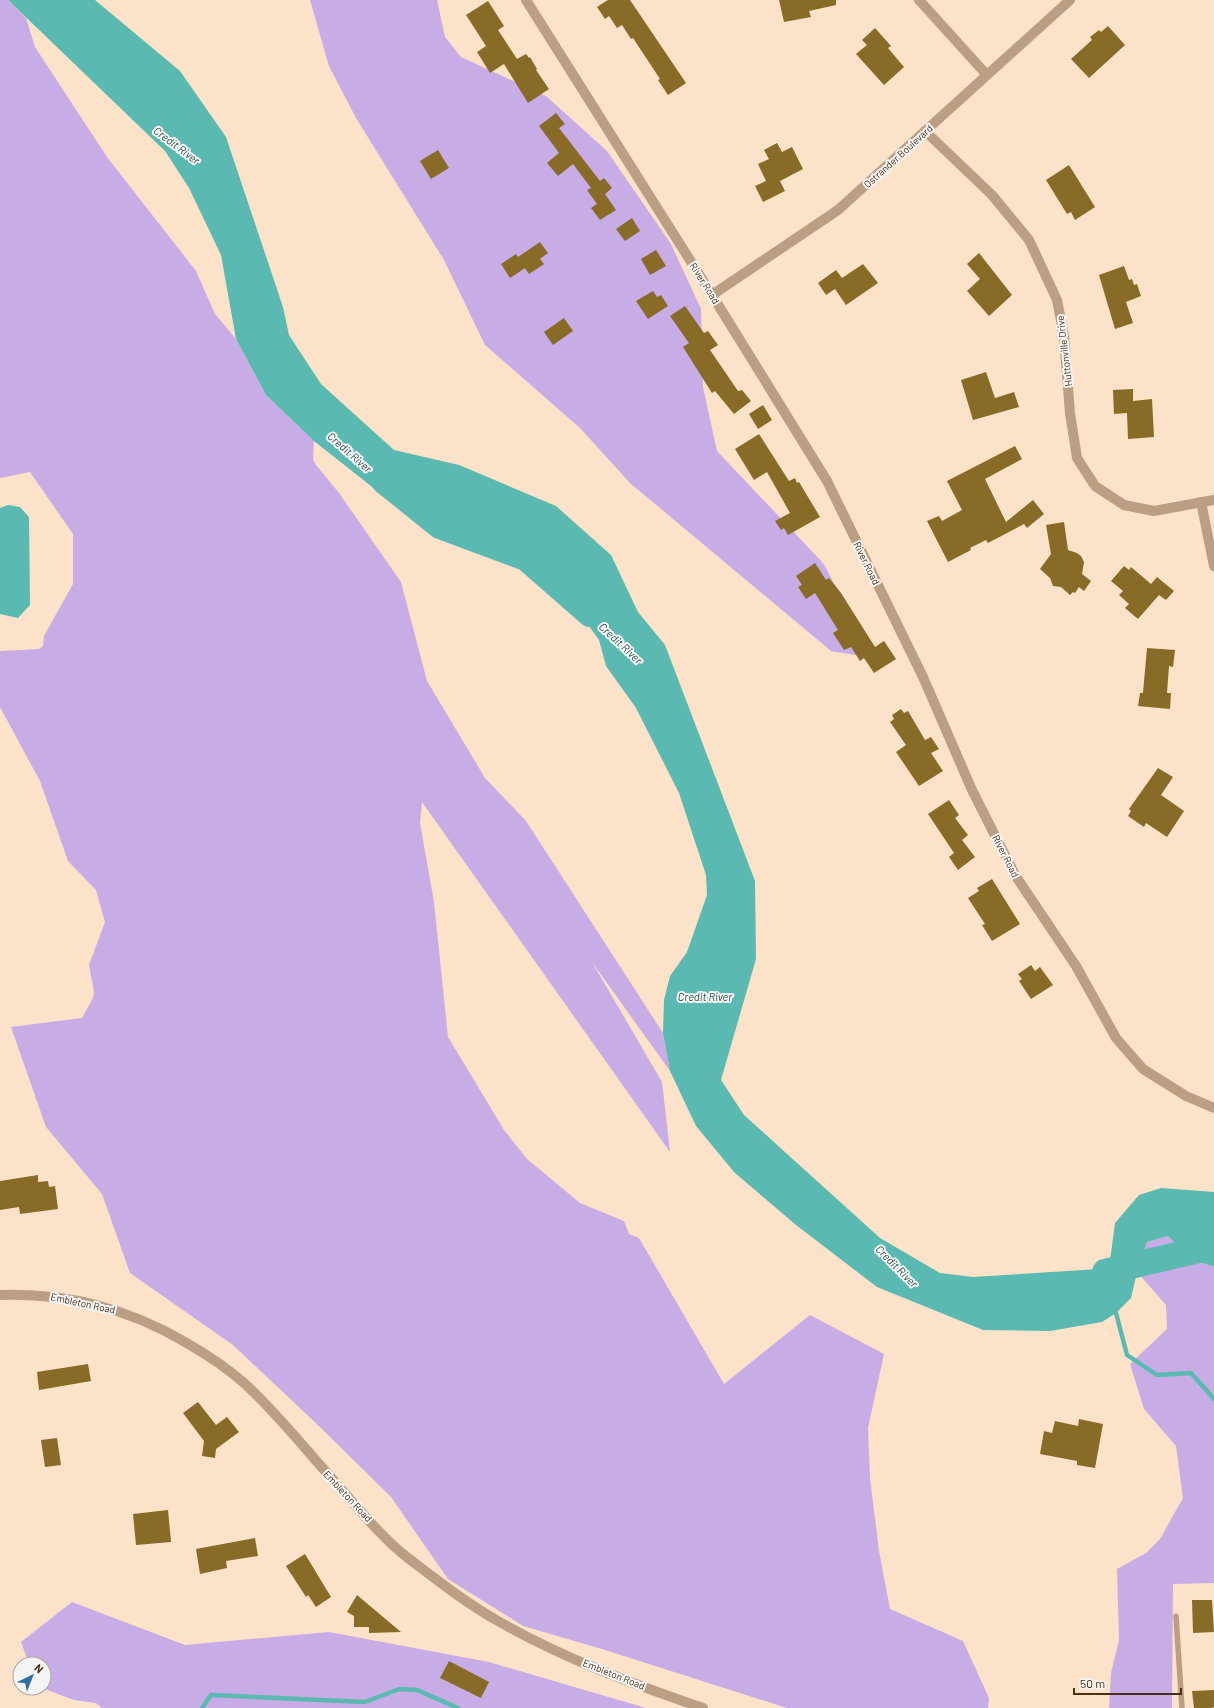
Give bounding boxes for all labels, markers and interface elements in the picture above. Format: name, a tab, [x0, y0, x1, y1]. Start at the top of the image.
street label: Ostrander Boulevard	[861, 122, 935, 190]
water label: Credit River	[151, 123, 203, 167]
street label: River Road	[688, 260, 722, 306]
street label: Huttonville Drive	[1054, 315, 1074, 387]
water label: Credit River	[325, 429, 376, 475]
street label: River Road	[851, 540, 883, 586]
water label: Credit River	[597, 620, 646, 667]
street label: River Road	[990, 833, 1022, 879]
water label: Credit River	[678, 990, 733, 1003]
water label: Credit River	[873, 1242, 922, 1291]
street label: Embleton Road	[50, 1290, 116, 1316]
street label: Embleton Road	[321, 1468, 375, 1524]
north arrow	[12, 1656, 52, 1696]
street label: Embleton Road	[581, 1656, 647, 1692]
text: N	[32, 1661, 46, 1676]
scale bar	[1074, 1670, 1181, 1696]
text: 50 m	[1080, 1676, 1105, 1690]

